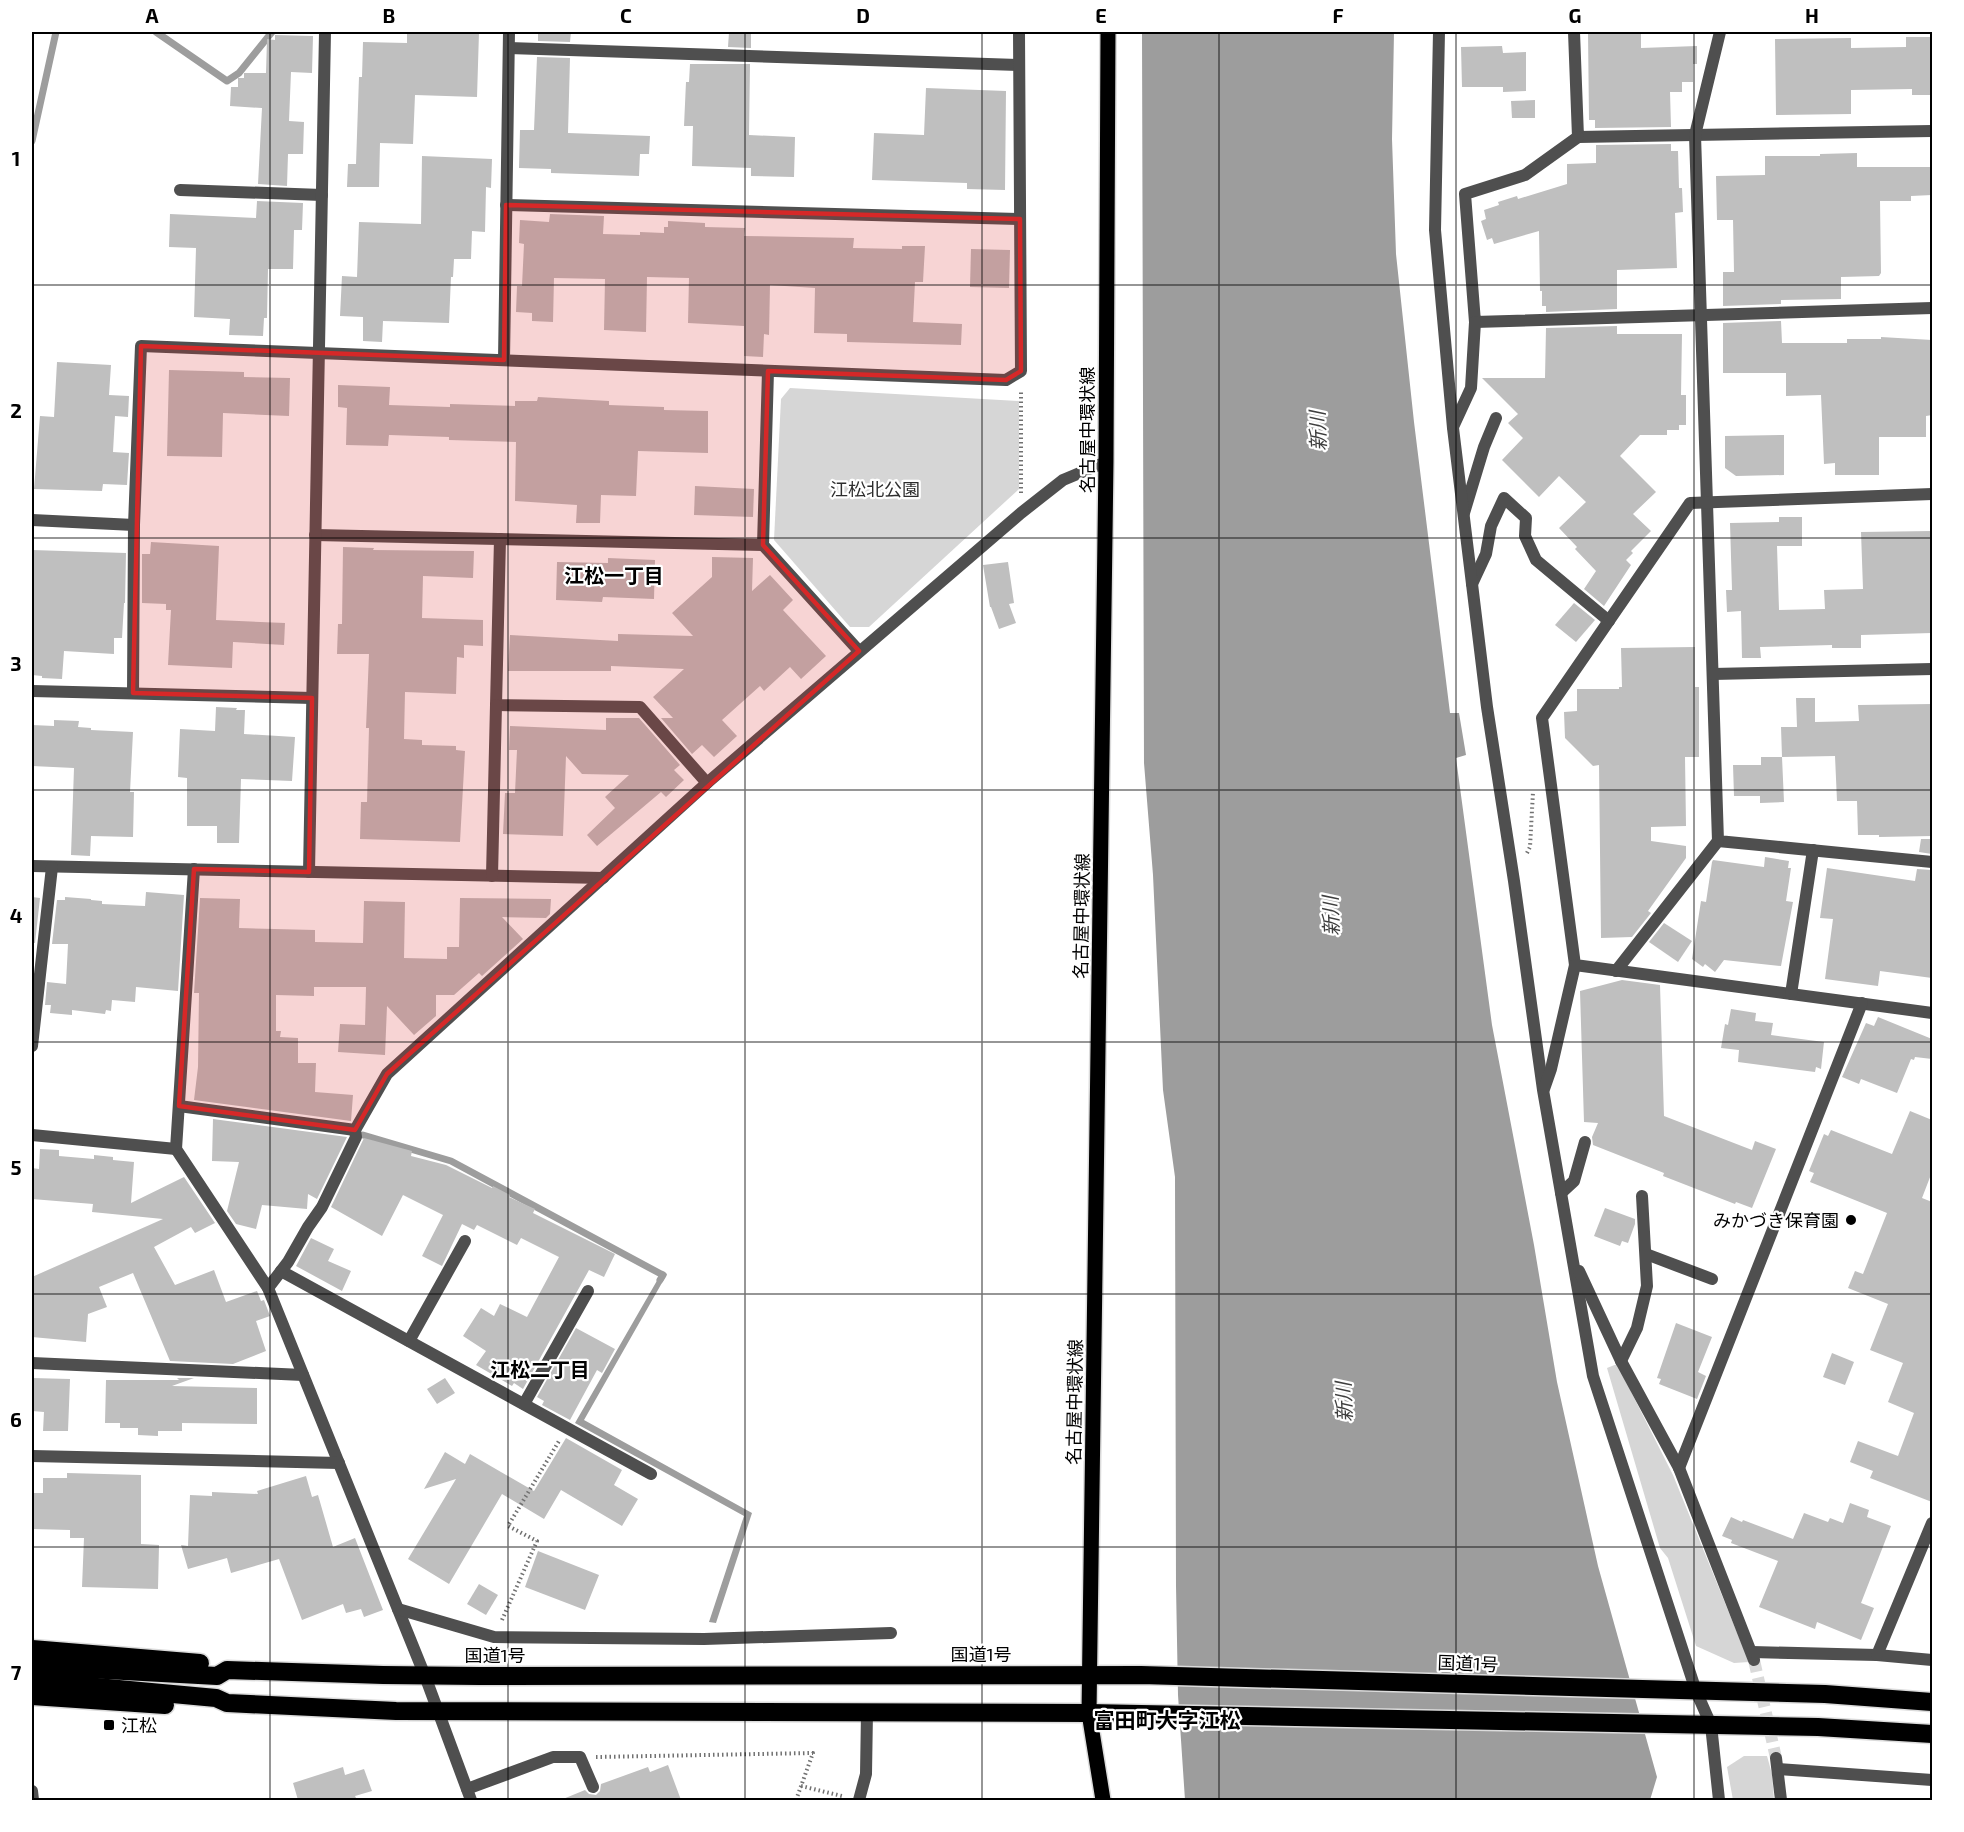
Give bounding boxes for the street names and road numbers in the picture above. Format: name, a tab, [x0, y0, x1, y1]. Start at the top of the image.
street label: 名古屋中環状線	[1076, 367, 1098, 493]
street label: 名古屋中環状線	[1069, 853, 1093, 979]
street label: 名古屋中環状線	[1062, 1339, 1086, 1465]
street label: 国道1号	[950, 1643, 1012, 1665]
street label: 国道1号	[464, 1644, 526, 1666]
street label: 国道1号	[1437, 1651, 1499, 1675]

